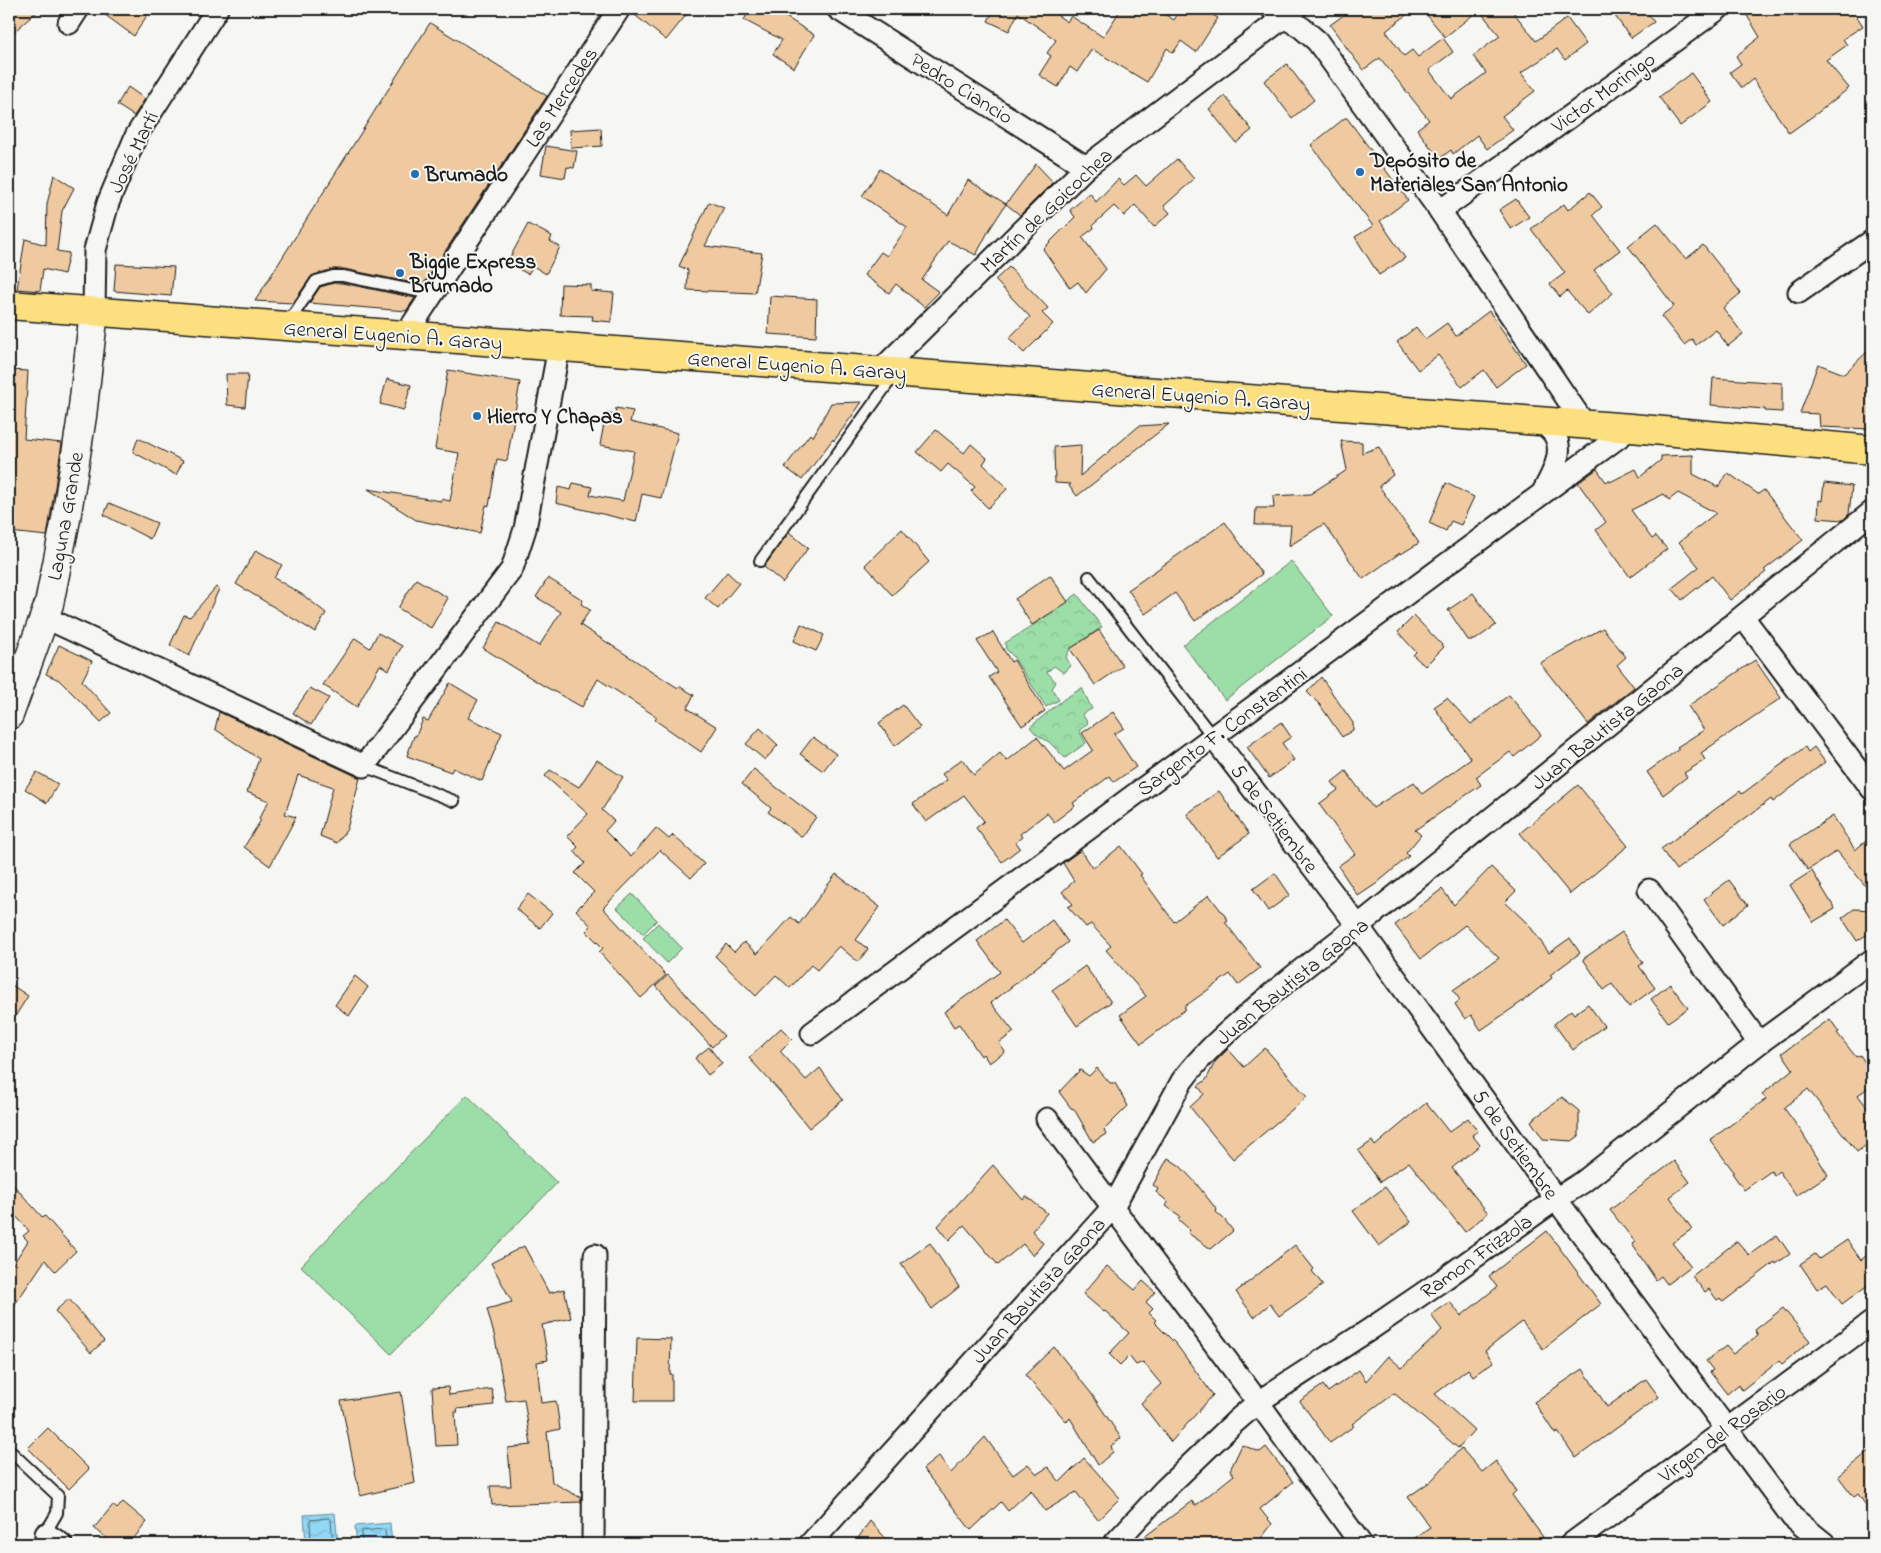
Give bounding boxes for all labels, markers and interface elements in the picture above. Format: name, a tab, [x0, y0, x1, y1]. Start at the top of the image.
street label: Las Mercedes	[519, 42, 606, 154]
street label: Pedro Ciancio	[904, 46, 1018, 133]
street label: Victor Morinigo	[1545, 46, 1664, 144]
street label: José Martí	[102, 107, 168, 199]
street label: Martín de Goicochea	[974, 142, 1120, 281]
place label: Depósito de Materiales San Antonio	[1369, 147, 1568, 201]
place label: Brumado	[424, 161, 508, 191]
marker: Depósito de Materiales San Antonio	[1354, 166, 1366, 178]
marker: Brumado	[409, 168, 421, 180]
place label: Biggie Express Brumado	[409, 248, 536, 302]
marker: Biggie Express Brumado	[394, 267, 406, 279]
street label: General Eugenio A. Garay	[282, 314, 503, 362]
street label: General Eugenio A. Garay	[686, 344, 907, 392]
street label: General Eugenio A. Garay	[1090, 375, 1311, 423]
place label: Hierro Y Chapas	[487, 403, 623, 433]
marker: Hierro Y Chapas	[471, 410, 483, 422]
street label: Laguna Grande	[41, 449, 95, 583]
street label: Juan Bautista Gaona	[1525, 656, 1691, 799]
street label: Sargento F. Constantini	[1132, 660, 1316, 806]
street label: 5 de Setiembre	[1222, 758, 1325, 881]
street label: Juan Bautista Gaona	[1210, 911, 1376, 1054]
street label: 5 de Setiembre	[1464, 1084, 1565, 1207]
street label: Ramon Frizzola	[1415, 1208, 1539, 1307]
street label: Juan Bautista Gaona	[965, 1211, 1114, 1372]
street label: Virgen del Rosario	[1652, 1378, 1794, 1493]

